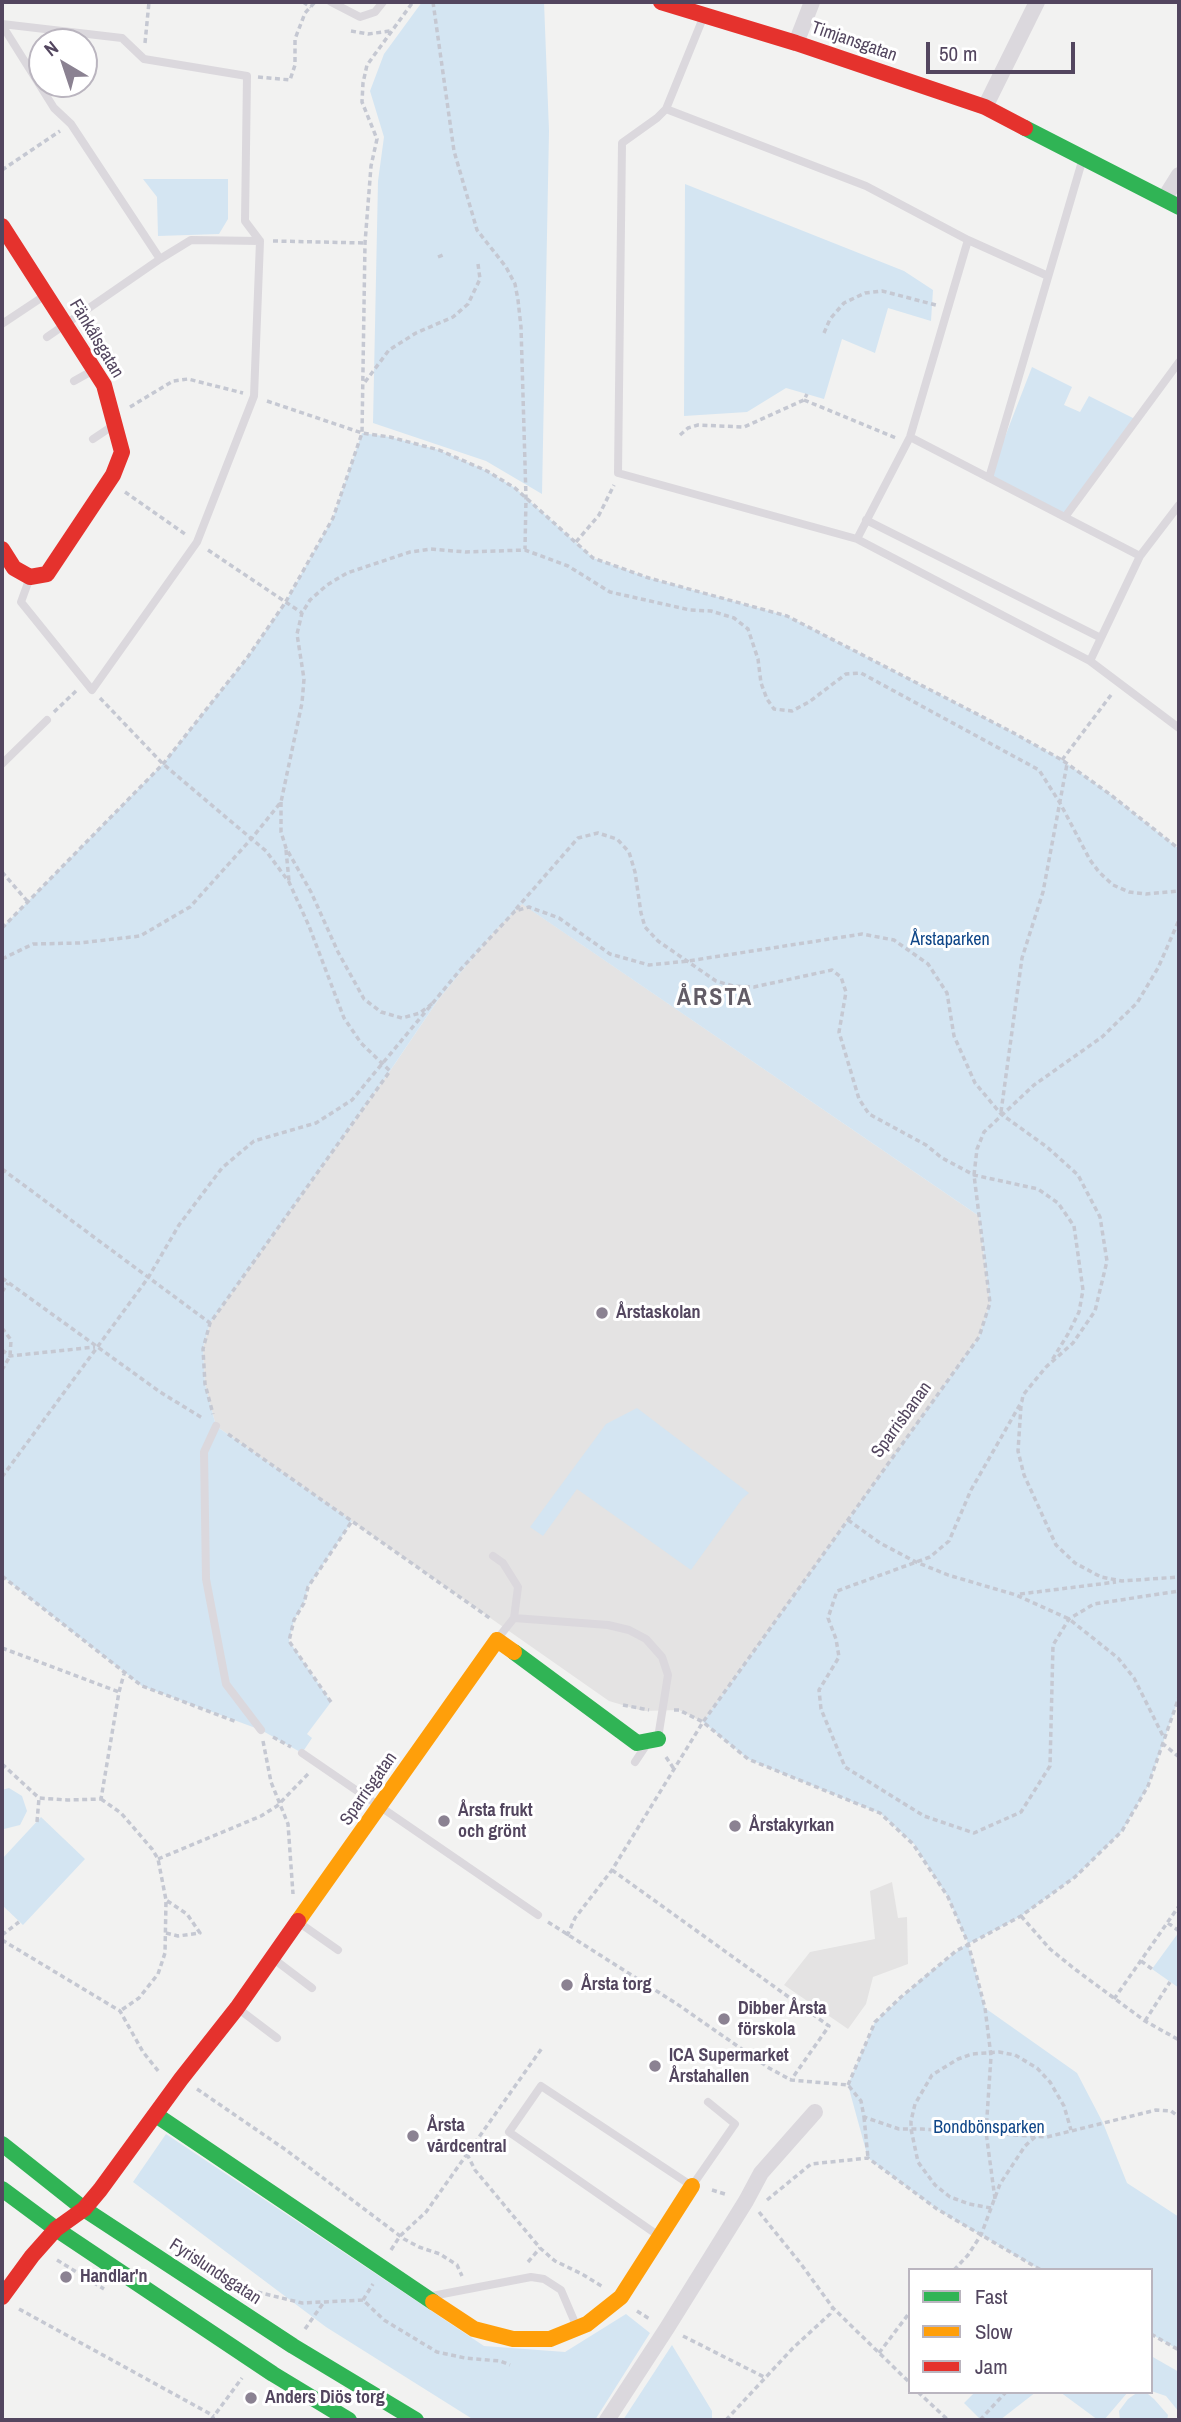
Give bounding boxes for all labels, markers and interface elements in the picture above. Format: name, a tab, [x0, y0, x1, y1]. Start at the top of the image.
street label: Timjansgatan	[808, 17, 900, 67]
north arrow	[28, 28, 98, 98]
scale bar	[929, 28, 1078, 72]
text: N	[38, 35, 64, 62]
text: 50 m	[939, 39, 977, 68]
street label: Fänkålsgatan	[64, 296, 128, 382]
park label: Årstaparken	[910, 929, 990, 951]
district label: ÅRSTA	[677, 985, 753, 1013]
place label: Årstaskolan	[616, 1302, 700, 1324]
marker: Årstaskolan	[594, 1305, 610, 1321]
street label: Sparrisbanan	[867, 1378, 937, 1462]
street label: Sparrisgatan	[336, 1748, 402, 1830]
place label: Årsta frukt och grönt	[458, 1800, 533, 1842]
marker: Årsta frukt och grönt	[436, 1813, 452, 1829]
place label: Årstakyrkan	[749, 1815, 834, 1837]
marker: Årstakyrkan	[727, 1818, 743, 1834]
place label: Årsta torg	[581, 1974, 652, 1996]
marker: Årsta torg	[559, 1977, 575, 1993]
place label: Dibber Årsta förskola	[738, 1998, 827, 2040]
marker: Dibber Årsta förskola	[716, 2011, 732, 2027]
place label: ICA Supermarket Årstahallen	[669, 2045, 789, 2088]
marker: ICA Supermarket Årstahallen	[647, 2058, 663, 2074]
place label: Årsta vårdcentral	[427, 2115, 507, 2158]
park label: Bondbönsparken	[933, 2117, 1045, 2139]
marker: Årsta vårdcentral	[405, 2128, 421, 2144]
street label: Fyrislundsgatan	[165, 2234, 265, 2310]
place label: Handlar'n	[80, 2266, 147, 2288]
legend	[908, 2268, 1153, 2394]
marker: Handlar'n	[58, 2269, 74, 2285]
text: Fast	[975, 2282, 1008, 2311]
text: Slow	[975, 2317, 1012, 2346]
text: Jam	[975, 2352, 1008, 2381]
place label: Anders Diös torg	[265, 2387, 385, 2409]
marker: Anders Diös torg	[243, 2390, 259, 2406]

